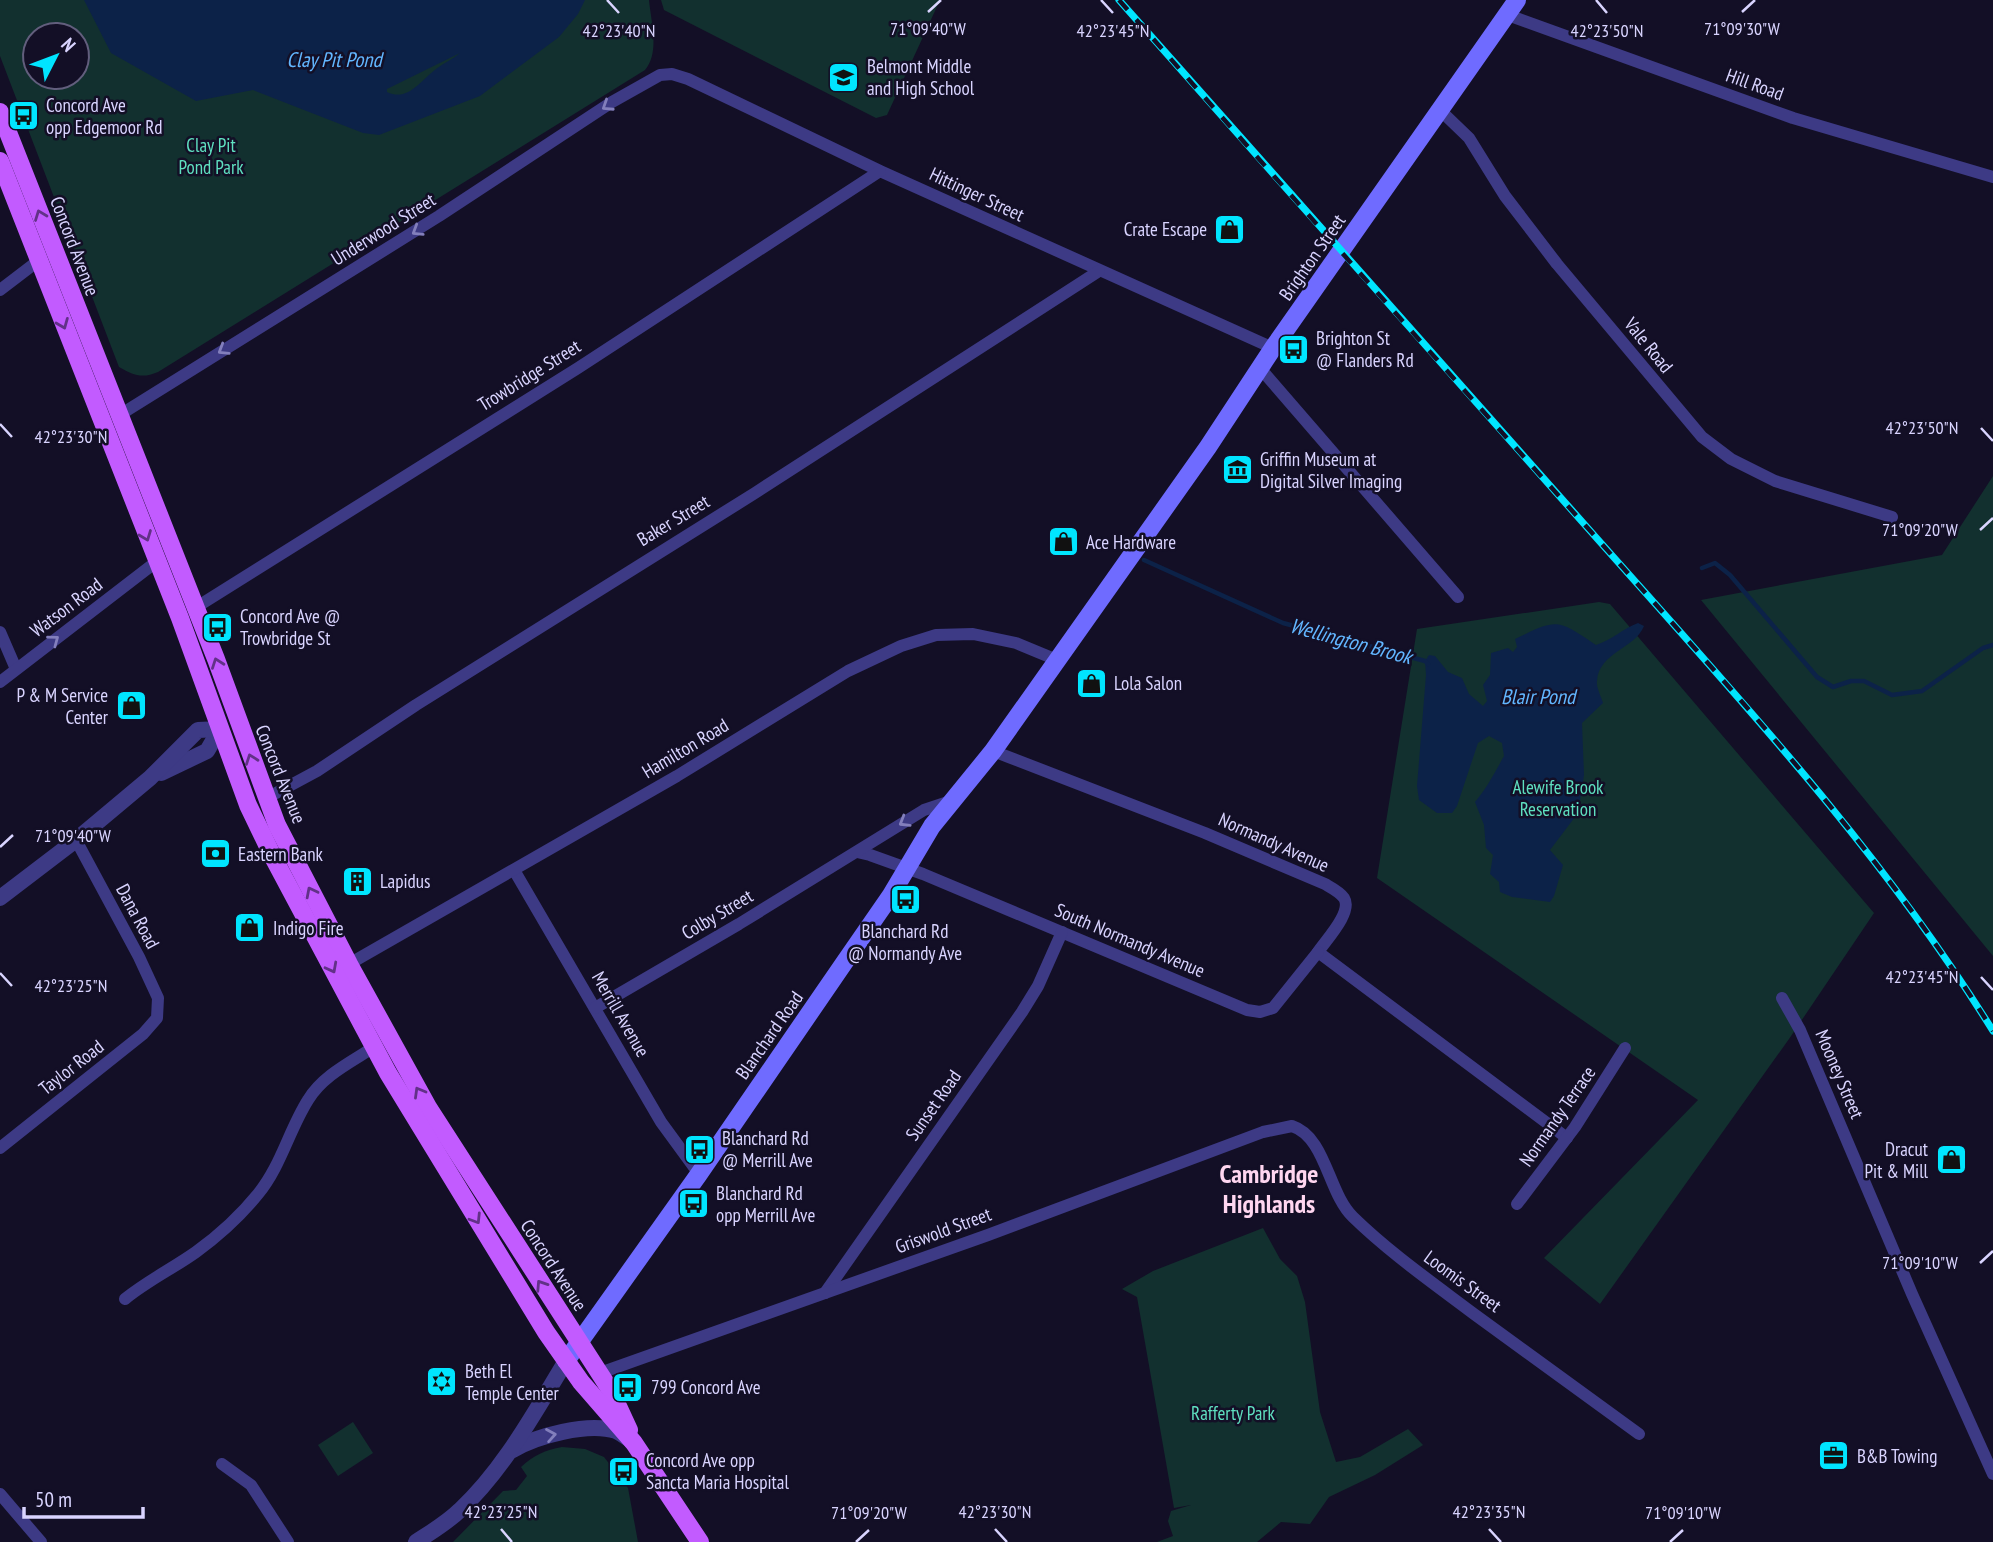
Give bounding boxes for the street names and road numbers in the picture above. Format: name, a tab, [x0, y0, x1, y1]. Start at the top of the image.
street label: Hill Road	[1723, 63, 1787, 105]
street label: Hittinger Street	[926, 162, 1029, 227]
street label: Underwood Street	[326, 187, 440, 271]
street label: Concord Avenue	[45, 193, 105, 299]
street label: Brighton Street	[1274, 209, 1351, 305]
street label: Vale Road	[1619, 312, 1679, 378]
street label: Trowbridge Street	[473, 334, 585, 416]
street label: Baker Street	[632, 489, 714, 551]
street label: Watson Road	[25, 572, 107, 642]
street label: Hamilton Road	[637, 713, 733, 783]
street label: Concord Avenue	[250, 721, 312, 827]
street label: Normandy Avenue	[1215, 807, 1333, 877]
street label: Dana Road	[111, 879, 165, 953]
street label: Colby Street	[677, 883, 758, 945]
street label: South Normandy Avenue	[1051, 898, 1209, 982]
street label: Merrill Avenue	[587, 967, 655, 1061]
street label: Blanchard Road	[730, 986, 808, 1084]
street label: Mooney Street	[1811, 1026, 1870, 1123]
street label: Taylor Road	[34, 1034, 108, 1100]
street label: Normandy Terrace	[1514, 1061, 1600, 1171]
street label: Sunset Road	[900, 1065, 966, 1145]
street label: Griswold Street	[892, 1201, 995, 1258]
street label: Concord Avenue	[516, 1215, 593, 1315]
street label: Loomis Street	[1420, 1245, 1507, 1318]

